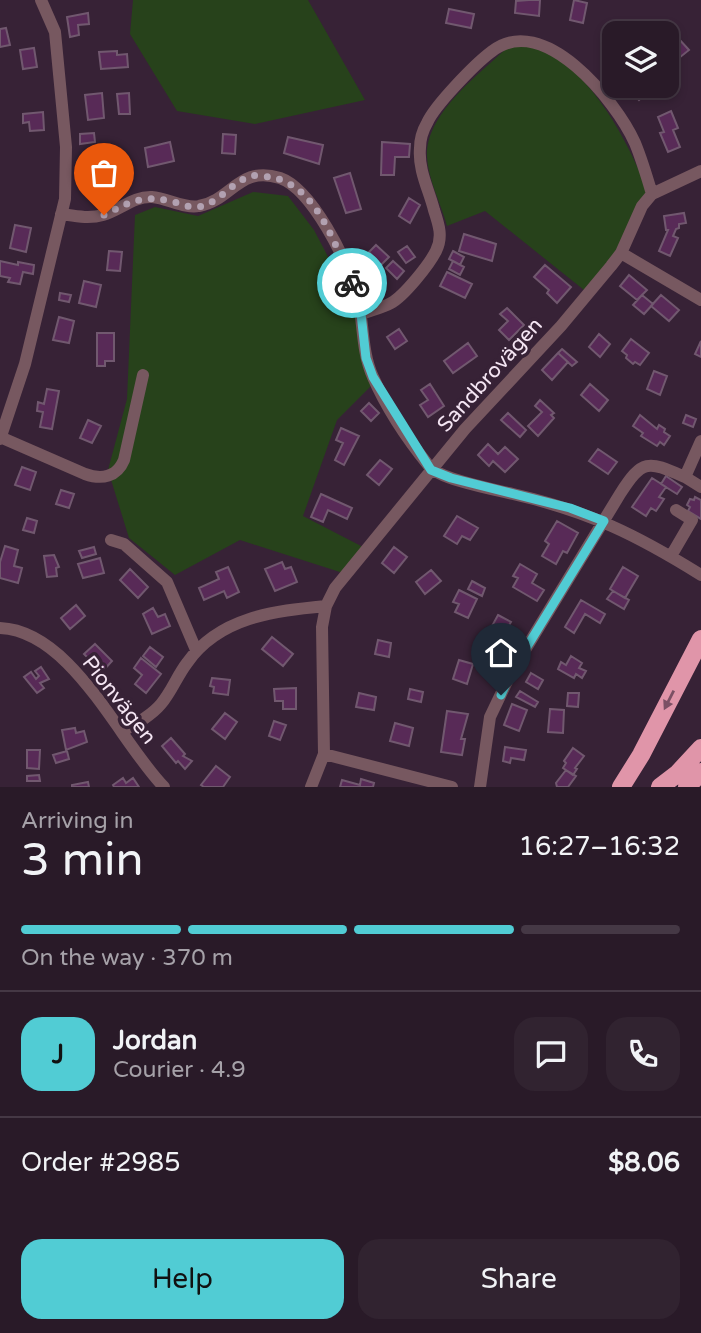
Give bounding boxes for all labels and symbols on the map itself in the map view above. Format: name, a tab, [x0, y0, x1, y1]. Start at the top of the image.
pin	[74, 143, 134, 215]
courier	[317, 248, 387, 318]
street label: Sandbrovägen	[432, 313, 548, 437]
pin	[471, 623, 531, 695]
street label: Pionvägen	[77, 651, 161, 749]
one-way arrow	[664, 690, 675, 710]

